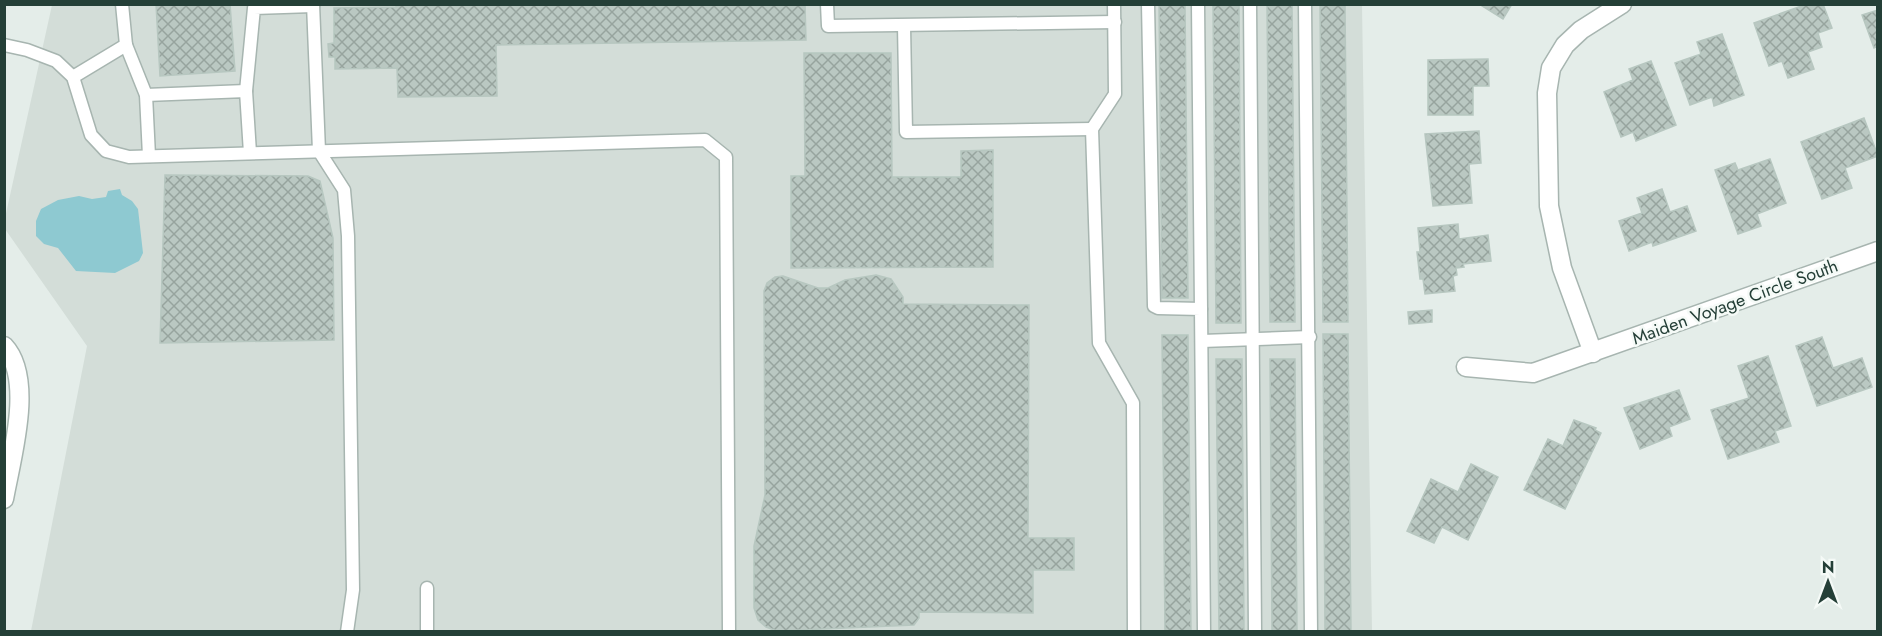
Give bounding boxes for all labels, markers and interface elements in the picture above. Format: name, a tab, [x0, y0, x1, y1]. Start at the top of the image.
street label: Maiden Voyage Circle South	[1629, 253, 1841, 351]
north arrow	[1798, 552, 1858, 612]
text: N	[1822, 556, 1834, 579]

